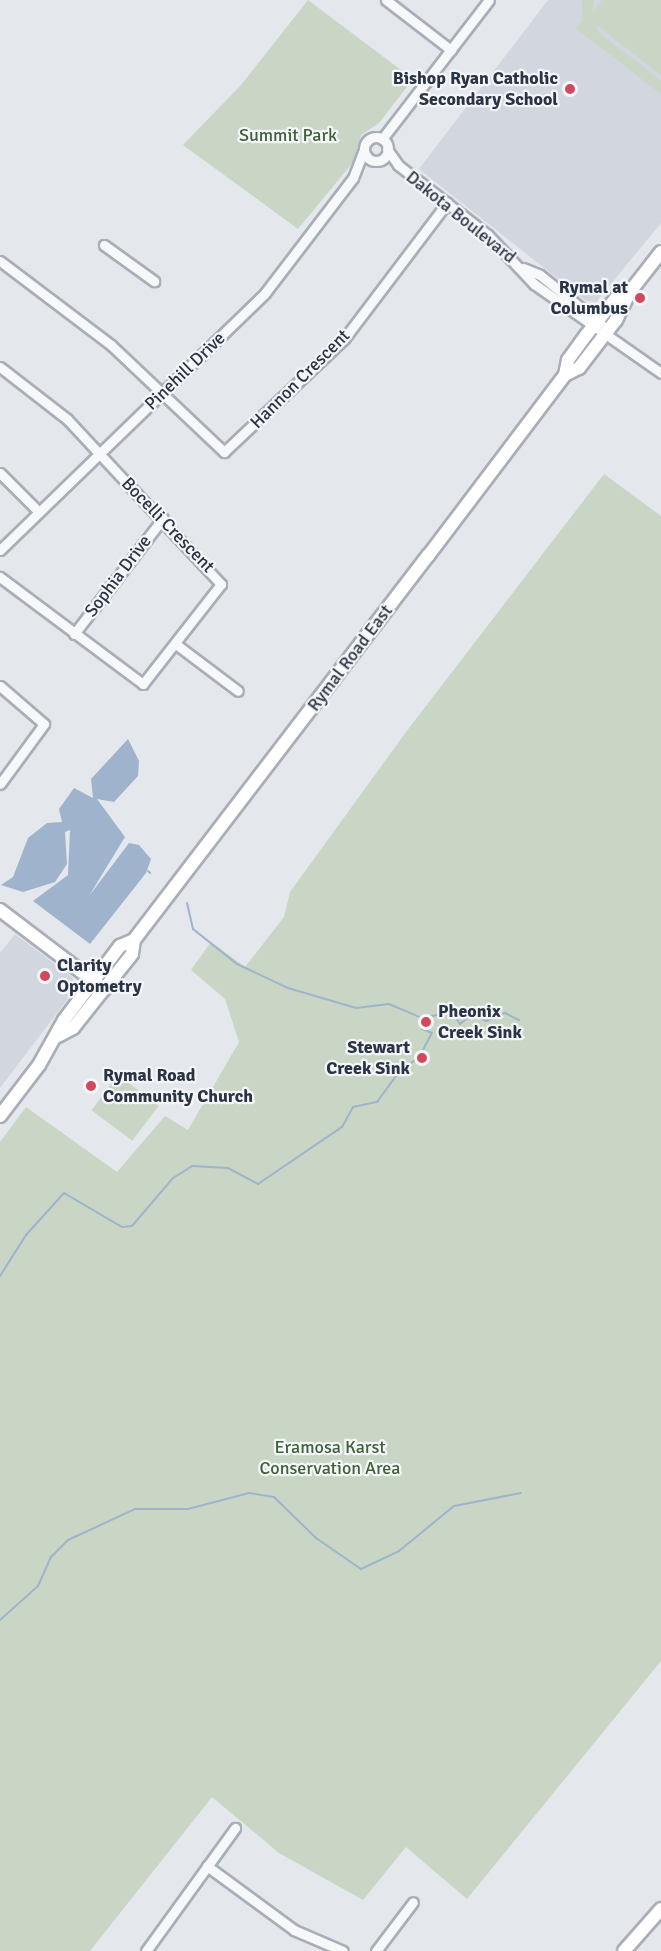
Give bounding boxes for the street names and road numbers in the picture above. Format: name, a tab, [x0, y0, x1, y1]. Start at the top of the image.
street label: Dakota Boulevard	[402, 166, 520, 268]
street label: Hannon Crescent	[246, 325, 354, 433]
street label: Pinehill Drive	[140, 327, 230, 415]
street label: Bocelli Crescent	[117, 473, 219, 577]
street label: Sophia Drive	[80, 531, 156, 621]
street label: Rymal Road East	[303, 600, 397, 716]

